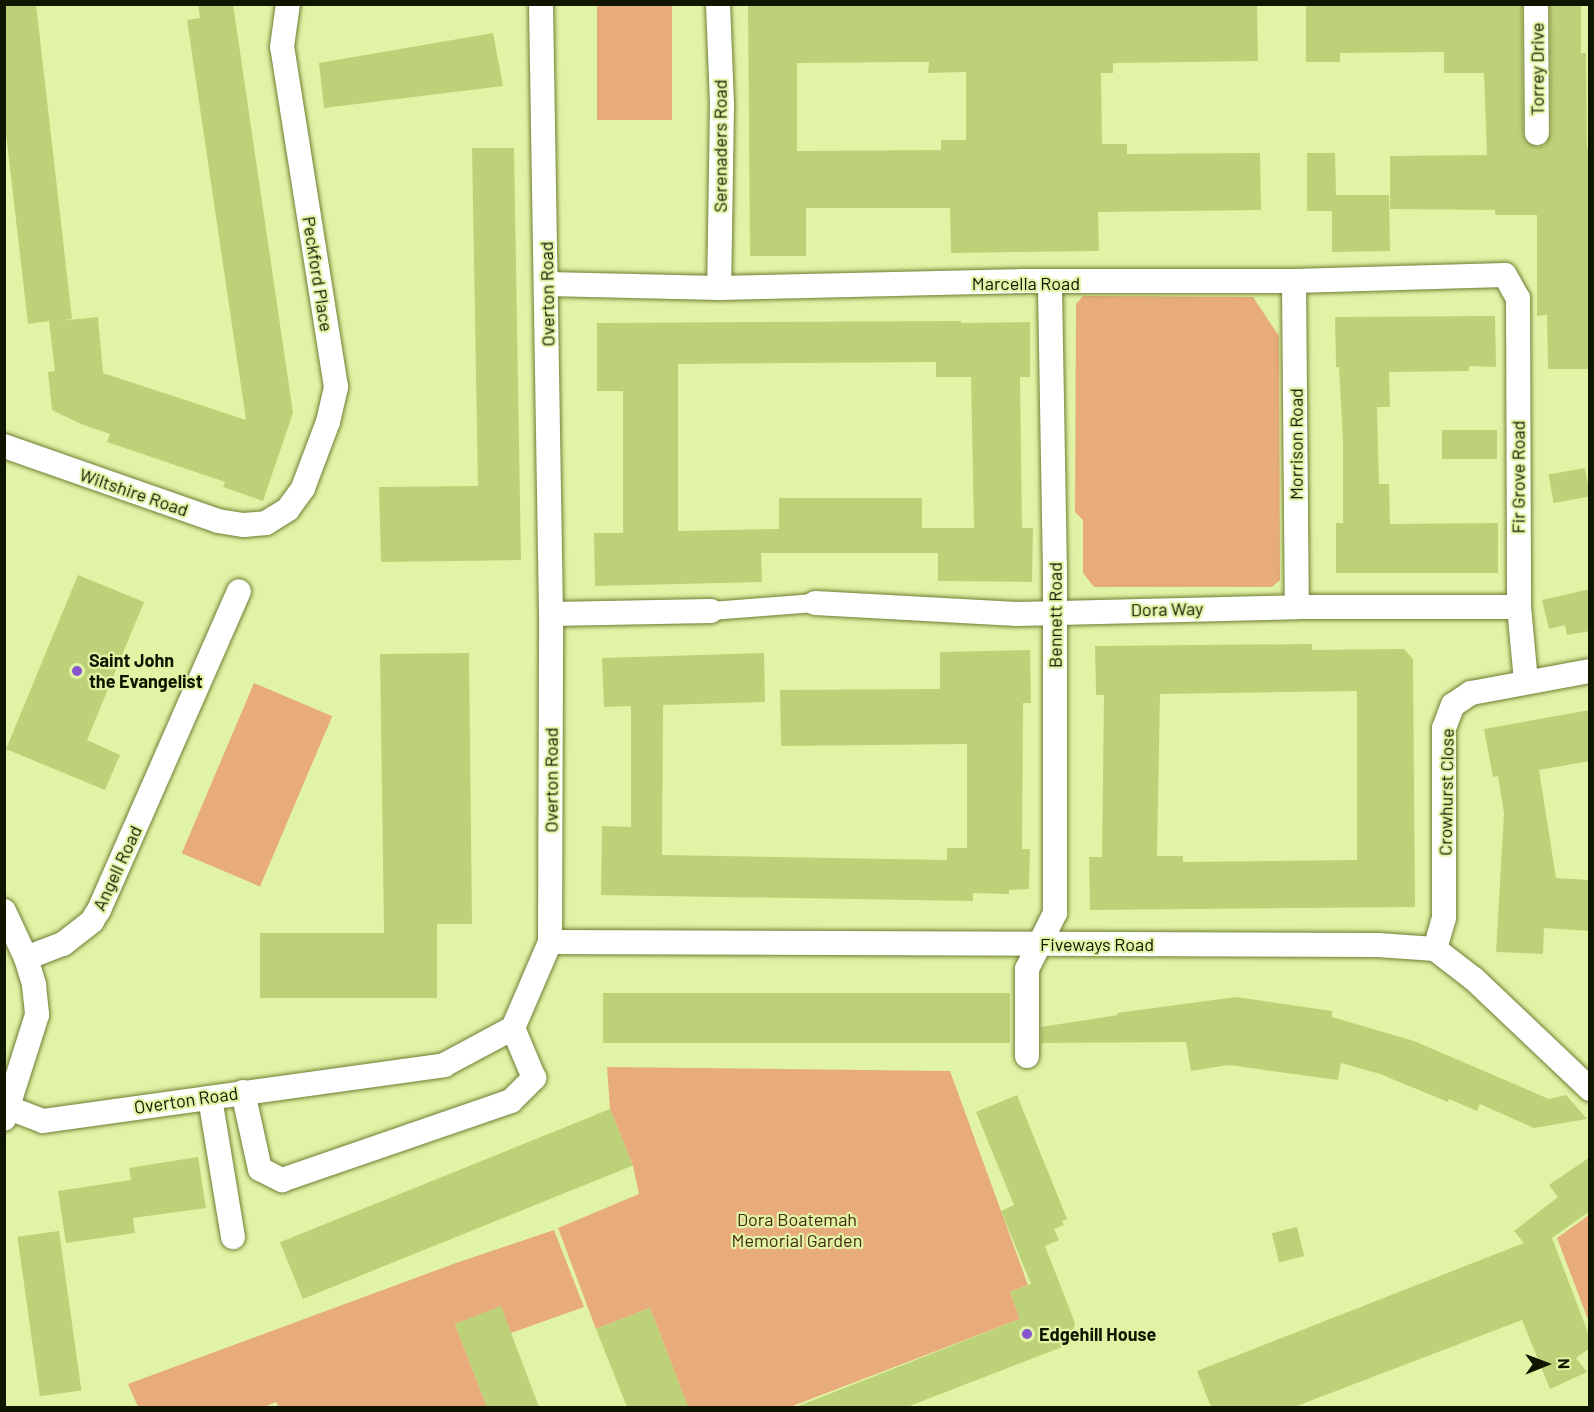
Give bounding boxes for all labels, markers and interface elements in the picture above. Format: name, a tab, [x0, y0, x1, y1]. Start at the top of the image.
street label: Torrey Drive	[1526, 22, 1548, 116]
street label: Serenaders Road	[709, 79, 731, 213]
street label: Peckford Place	[298, 215, 338, 333]
street label: Overton Road	[535, 241, 559, 347]
street label: Marcella Road	[972, 272, 1080, 294]
street label: Morrison Road	[1285, 388, 1307, 500]
street label: Fir Grove Road	[1507, 420, 1529, 534]
street label: Wiltshire Road	[77, 463, 191, 521]
street label: Bennett Road	[1044, 562, 1066, 668]
street label: Dora Way	[1131, 598, 1203, 620]
place label: Saint John the Evangelist	[89, 650, 202, 692]
marker: Saint John the Evangelist	[70, 664, 84, 678]
street label: Overton Road	[540, 727, 562, 833]
street label: Crowhurst Close	[1434, 728, 1458, 856]
street label: Angell Road	[88, 822, 146, 914]
street label: Fiveways Road	[1040, 933, 1154, 955]
street label: Overton Road	[132, 1082, 240, 1118]
park label: Dora Boatemah Memorial Garden	[732, 1209, 862, 1252]
place label: Edgehill House	[1039, 1323, 1156, 1345]
marker: Edgehill House	[1020, 1327, 1034, 1341]
north arrow	[1516, 1334, 1576, 1394]
text: N	[1555, 1358, 1574, 1369]

